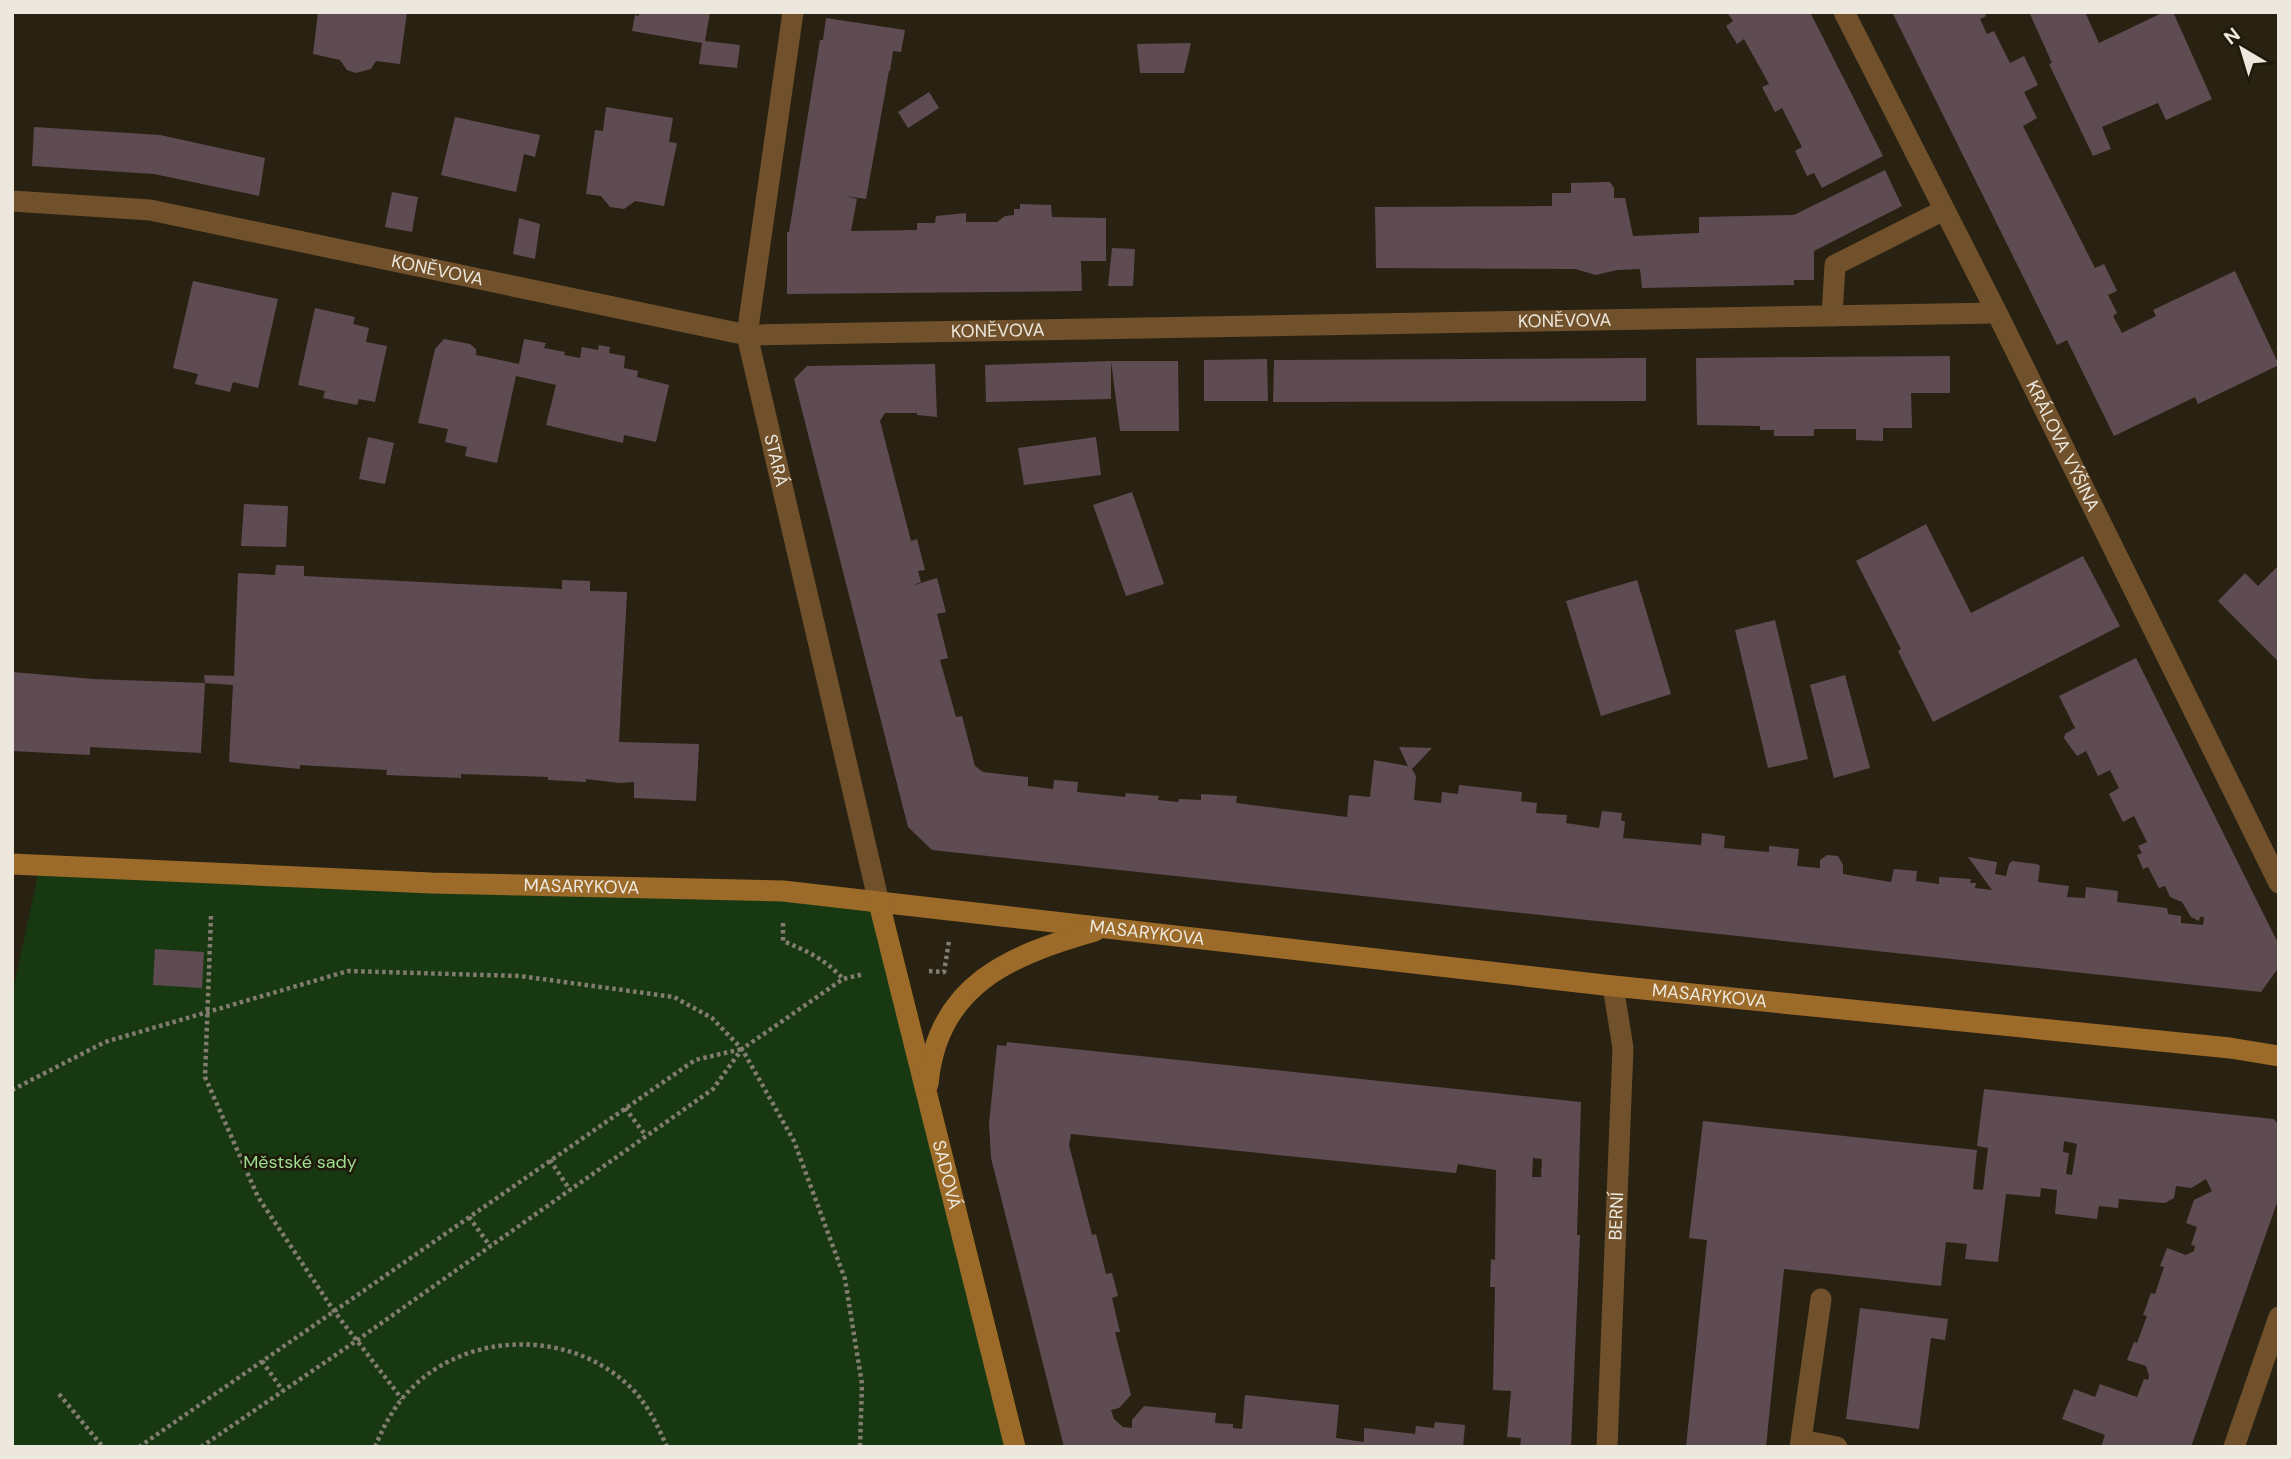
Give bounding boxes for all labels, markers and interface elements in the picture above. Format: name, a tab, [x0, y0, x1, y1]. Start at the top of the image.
north arrow	[2207, 14, 2277, 84]
text: N	[2219, 22, 2245, 50]
street label: KONĚVOVA	[389, 249, 486, 292]
street label: KONĚVOVA	[1518, 308, 1612, 333]
street label: KONĚVOVA	[951, 318, 1045, 343]
street label: KRÁLOVA VÝŠINA	[2020, 377, 2105, 515]
street label: STARÁ	[758, 432, 794, 489]
street label: MASARYKOVA	[523, 873, 640, 900]
street label: MASARYKOVA	[1088, 914, 1206, 951]
street label: MASARYKOVA	[1651, 978, 1768, 1013]
street label: SADOVÁ	[927, 1138, 967, 1212]
park label: Městské sady	[243, 1150, 357, 1174]
street label: BERNÍ	[1603, 1191, 1629, 1241]

